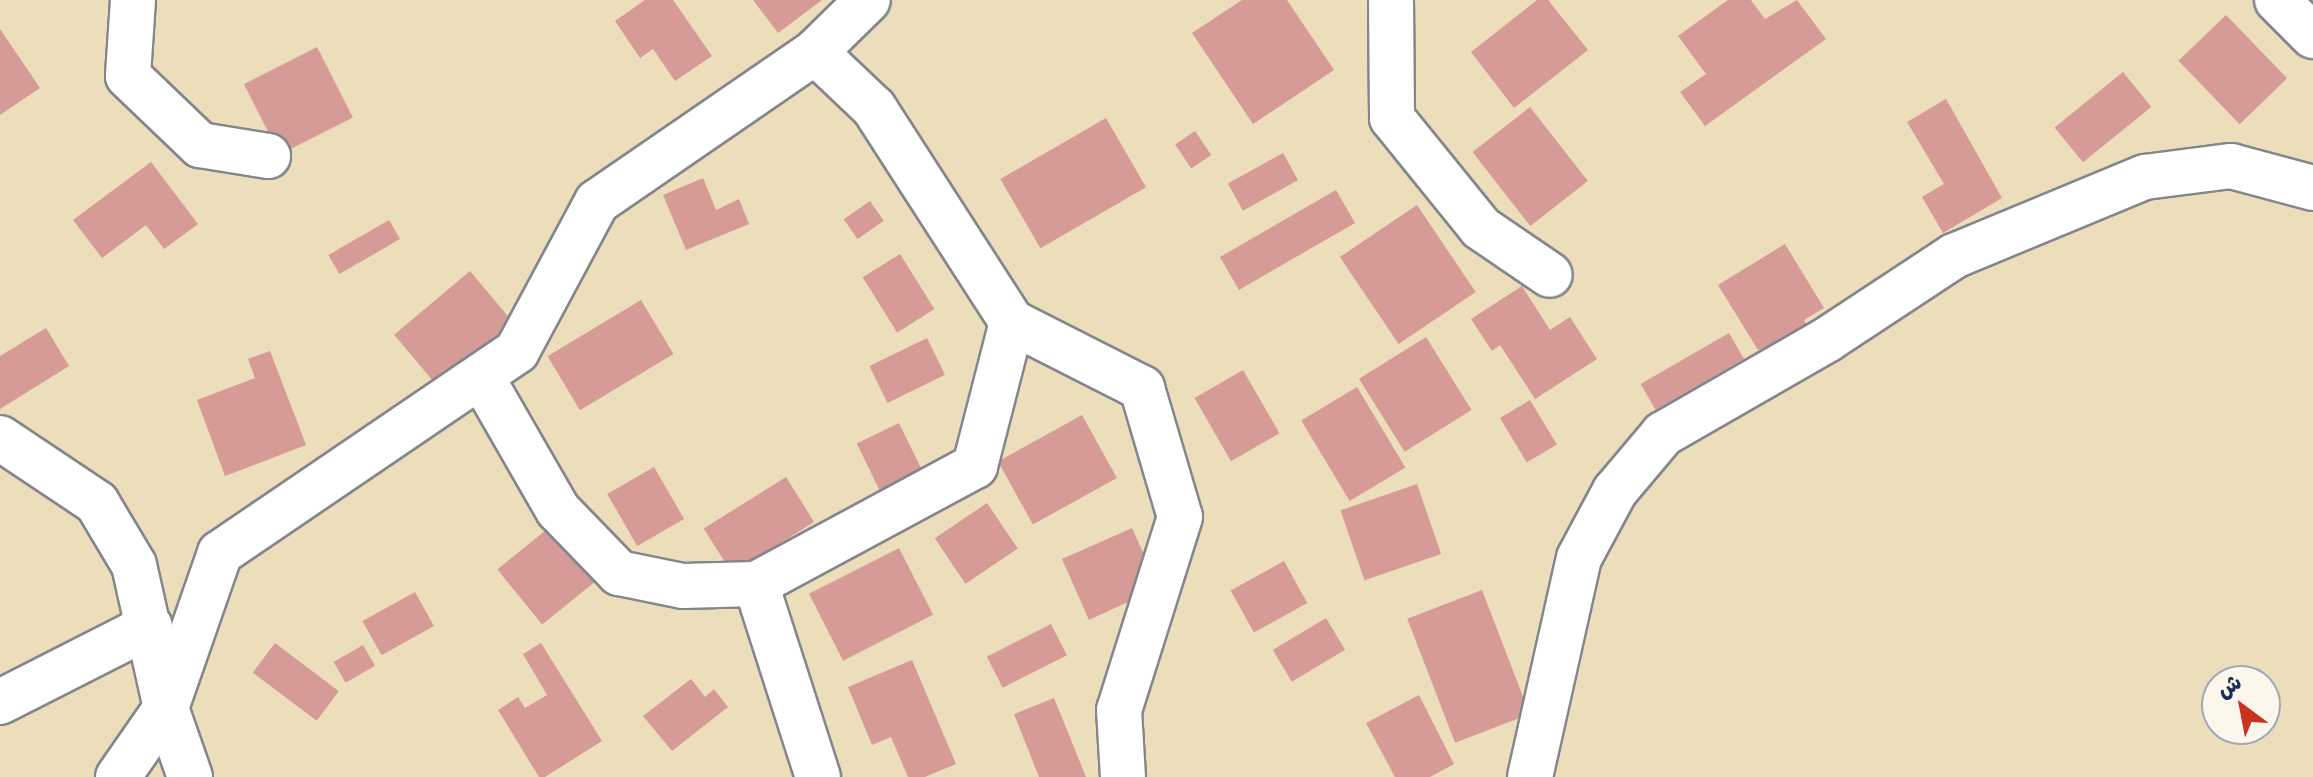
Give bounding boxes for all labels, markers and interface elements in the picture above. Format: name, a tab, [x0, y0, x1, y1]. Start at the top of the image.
north arrow	[2201, 665, 2281, 745]
text: ش	[2212, 669, 2246, 704]

